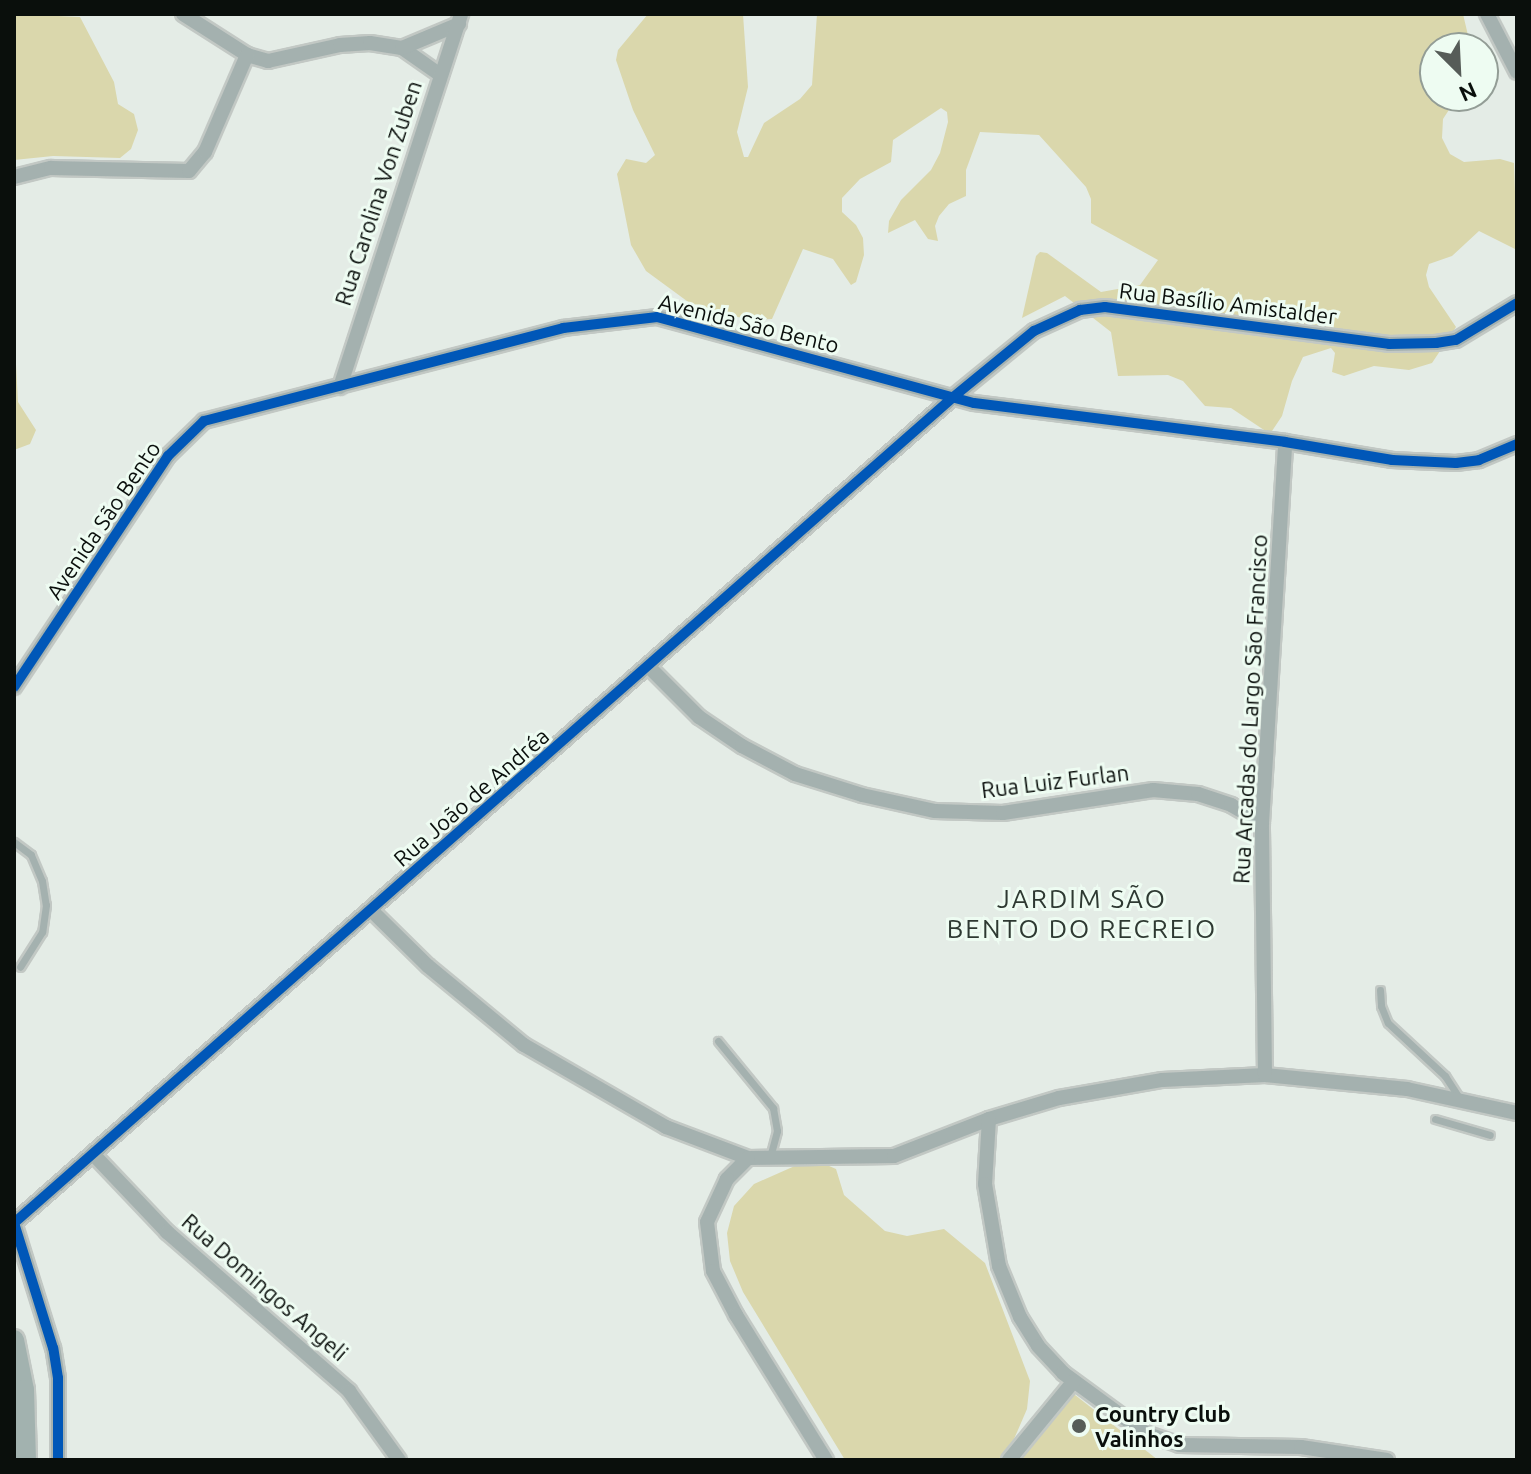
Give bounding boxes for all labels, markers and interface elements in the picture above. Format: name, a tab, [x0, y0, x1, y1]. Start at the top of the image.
north arrow	[1419, 32, 1499, 112]
street label: Rua Carolina Von Zuben	[329, 77, 427, 309]
text: N	[1456, 78, 1481, 107]
street label: Rua Basílio Amistalder	[1118, 277, 1338, 329]
street label: Avenida São Bento	[656, 288, 842, 358]
street label: Avenida São Bento	[40, 436, 166, 604]
street label: Rua Arcadas do Largo São Francisco	[1228, 534, 1272, 884]
street label: Rua João de Andréa	[388, 722, 554, 872]
street label: Rua Luiz Furlan	[980, 759, 1130, 803]
district label: JARDIM SÃO BENTO DO RECREIO	[947, 883, 1217, 944]
street label: Rua Domingos Angeli	[177, 1208, 353, 1366]
place label: Country Club Valinhos	[1095, 1400, 1231, 1452]
marker: Country Club Valinhos	[1070, 1417, 1088, 1435]

